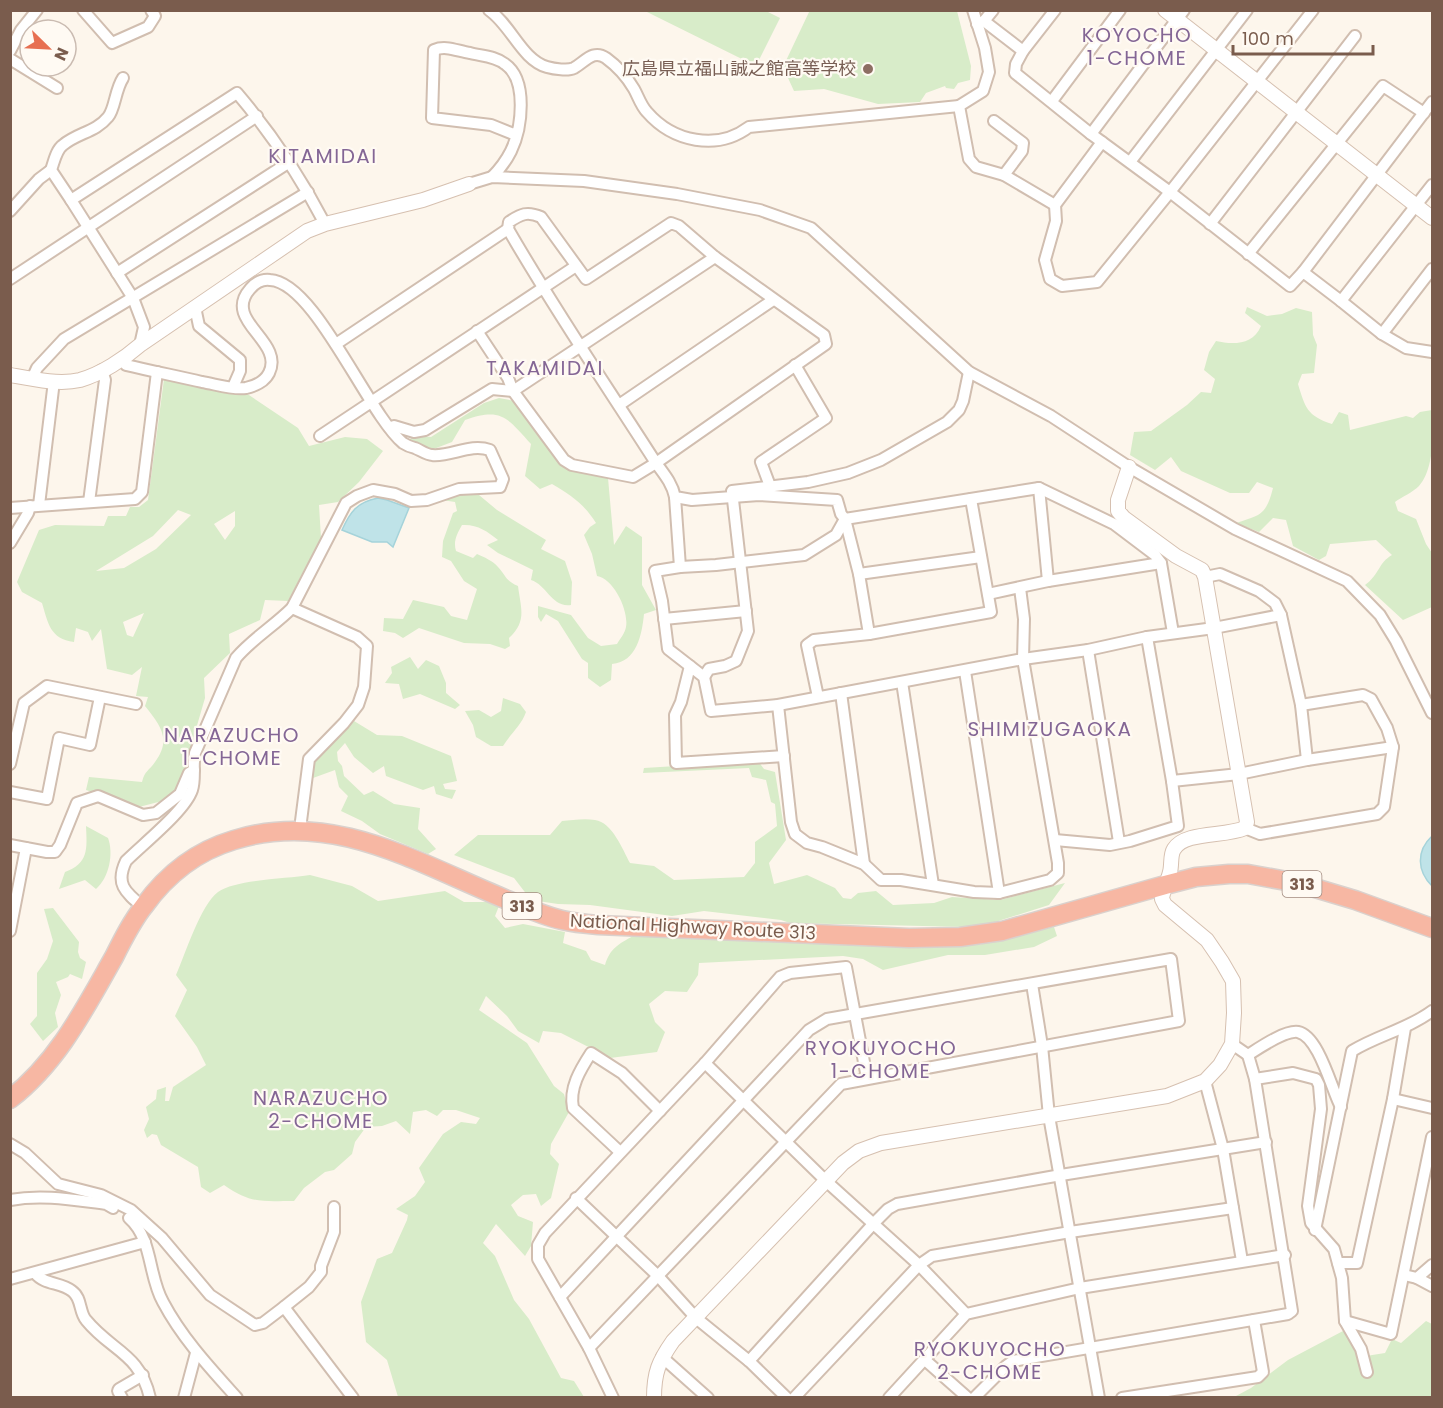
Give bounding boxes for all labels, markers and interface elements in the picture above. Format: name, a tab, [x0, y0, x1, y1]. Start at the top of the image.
north arrow	[18, 18, 78, 78]
scale bar	[1233, 18, 1372, 56]
district label: KOYOCHO 1-CHOME	[1082, 21, 1192, 72]
text: 100 m	[1242, 26, 1294, 51]
text: N	[48, 44, 74, 64]
place label: 広島県立福山誠之館高等学校	[622, 56, 856, 81]
marker: 広島県立福山誠之館高等学校	[861, 62, 875, 76]
district label: KITAMIDAI	[268, 142, 378, 170]
district label: TAKAMIDAI	[486, 354, 604, 382]
district label: SHIMIZUGAOKA	[967, 715, 1133, 743]
district label: NARAZUCHO 1-CHOME	[164, 721, 300, 772]
road number: 313	[1282, 871, 1322, 897]
road number: 313	[502, 893, 542, 919]
street label: National Highway Route 313	[569, 908, 817, 945]
district label: RYOKUYOCHO 1-CHOME	[805, 1034, 957, 1085]
district label: NARAZUCHO 2-CHOME	[253, 1084, 389, 1135]
district label: RYOKUYOCHO 2-CHOME	[914, 1335, 1066, 1386]

